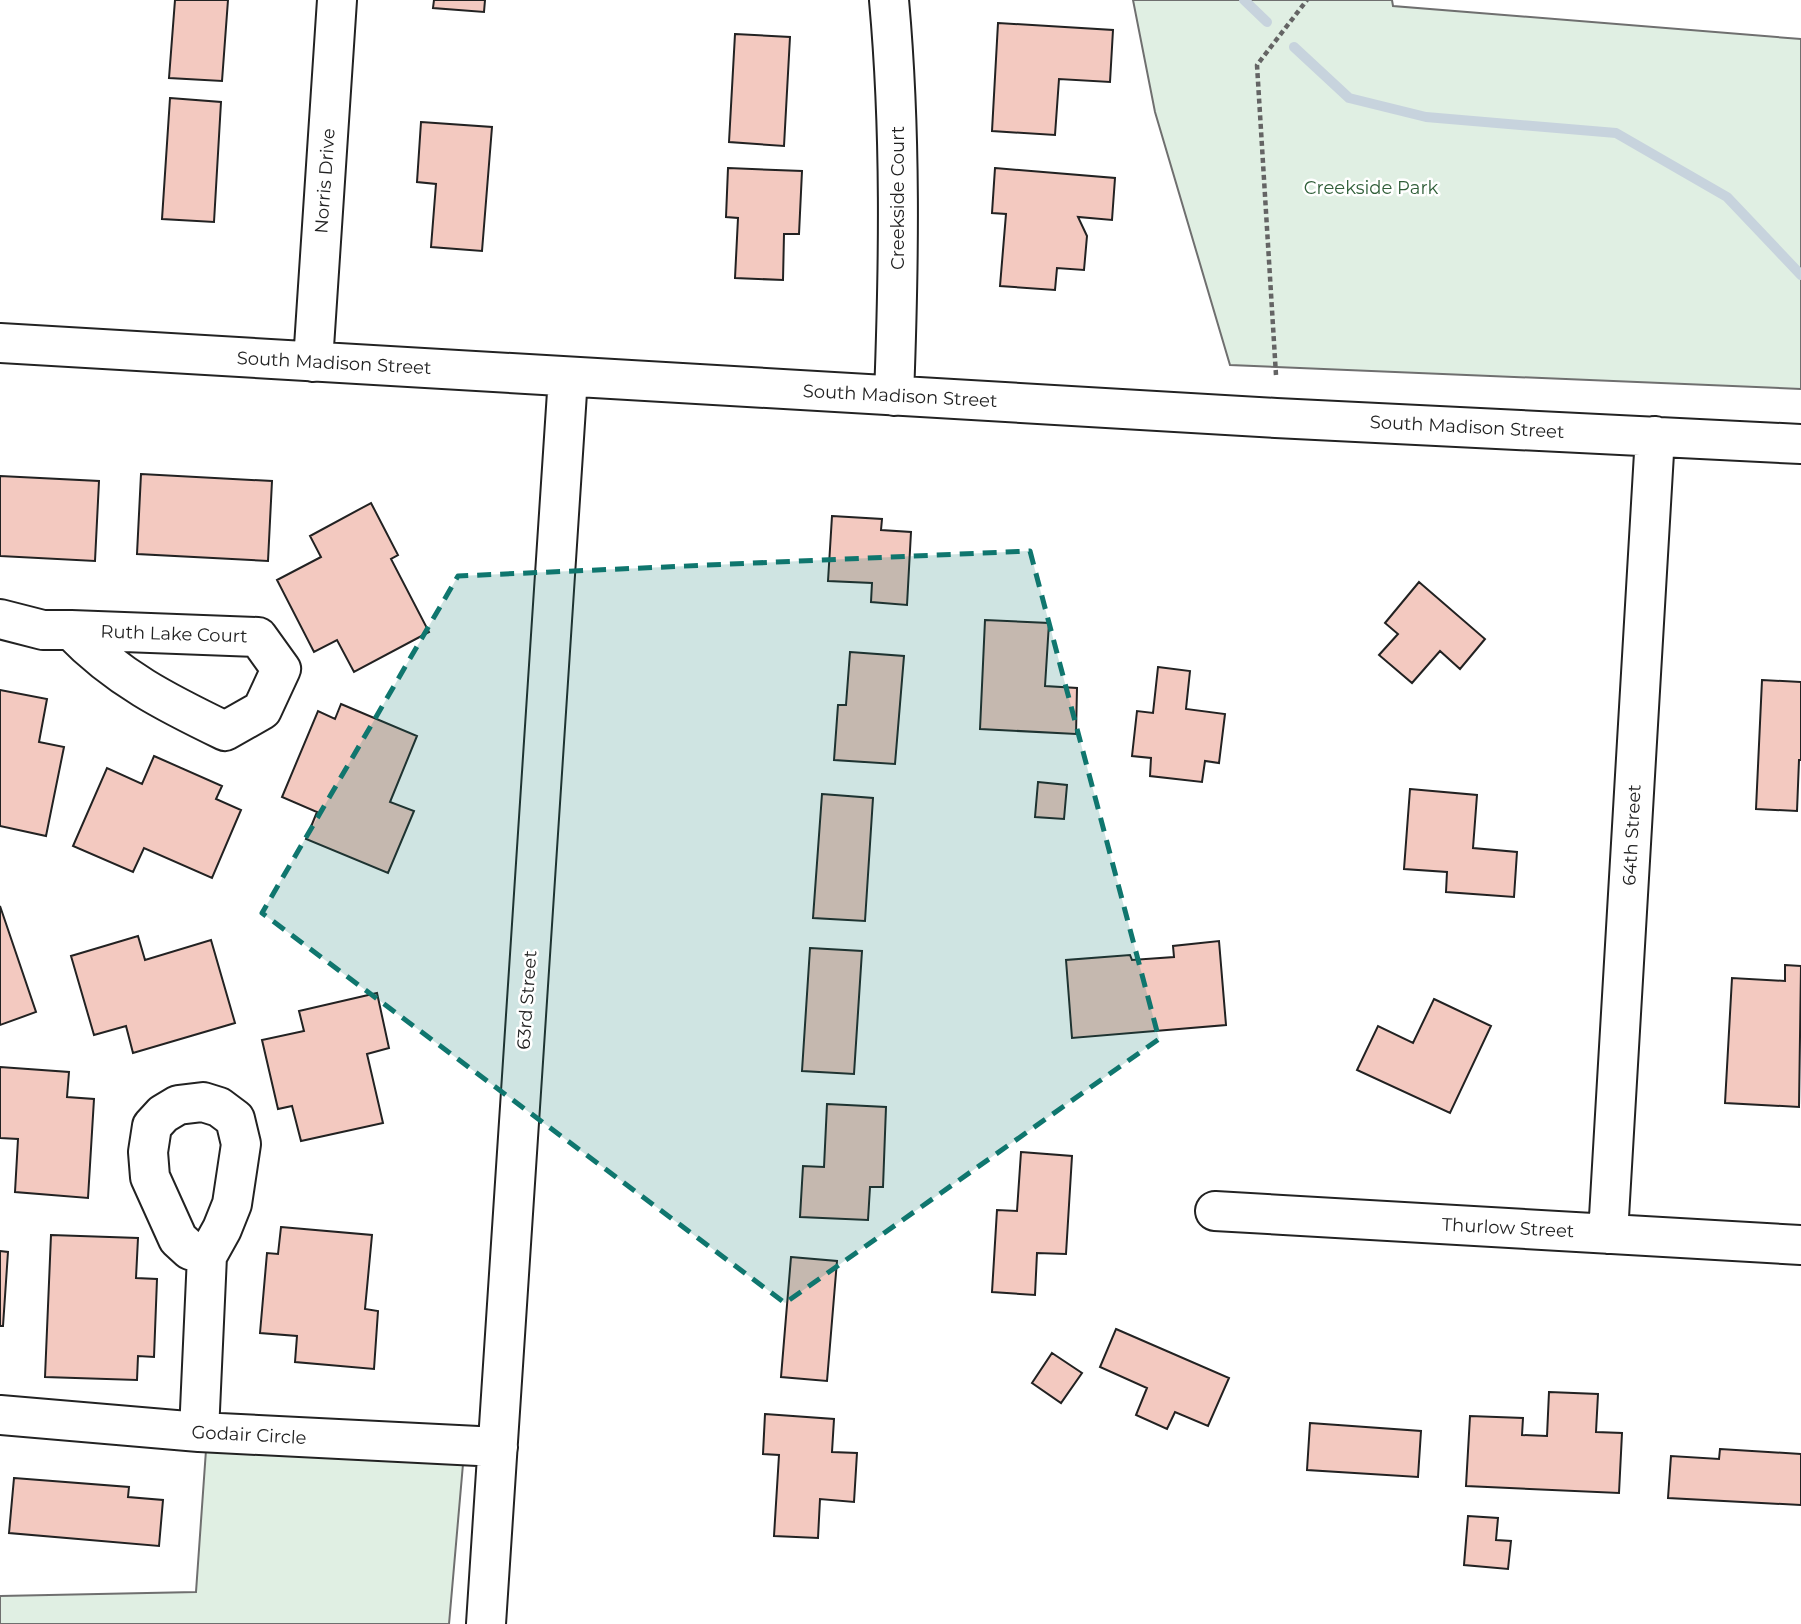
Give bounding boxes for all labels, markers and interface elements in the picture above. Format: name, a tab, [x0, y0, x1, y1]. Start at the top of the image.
street label: Creekside Court	[887, 126, 909, 270]
street label: Norris Drive	[310, 127, 340, 234]
park label: Creekside Park	[1304, 177, 1438, 199]
street label: South Madison Street	[236, 347, 432, 379]
street label: South Madison Street	[802, 380, 998, 412]
street label: South Madison Street	[1369, 411, 1565, 443]
street label: Ruth Lake Court	[100, 620, 248, 648]
street label: 64th Street	[1618, 784, 1646, 886]
street label: 63rd Street	[513, 950, 541, 1050]
street label: Thurlow Street	[1441, 1214, 1575, 1242]
street label: Godair Circle	[191, 1421, 307, 1449]

